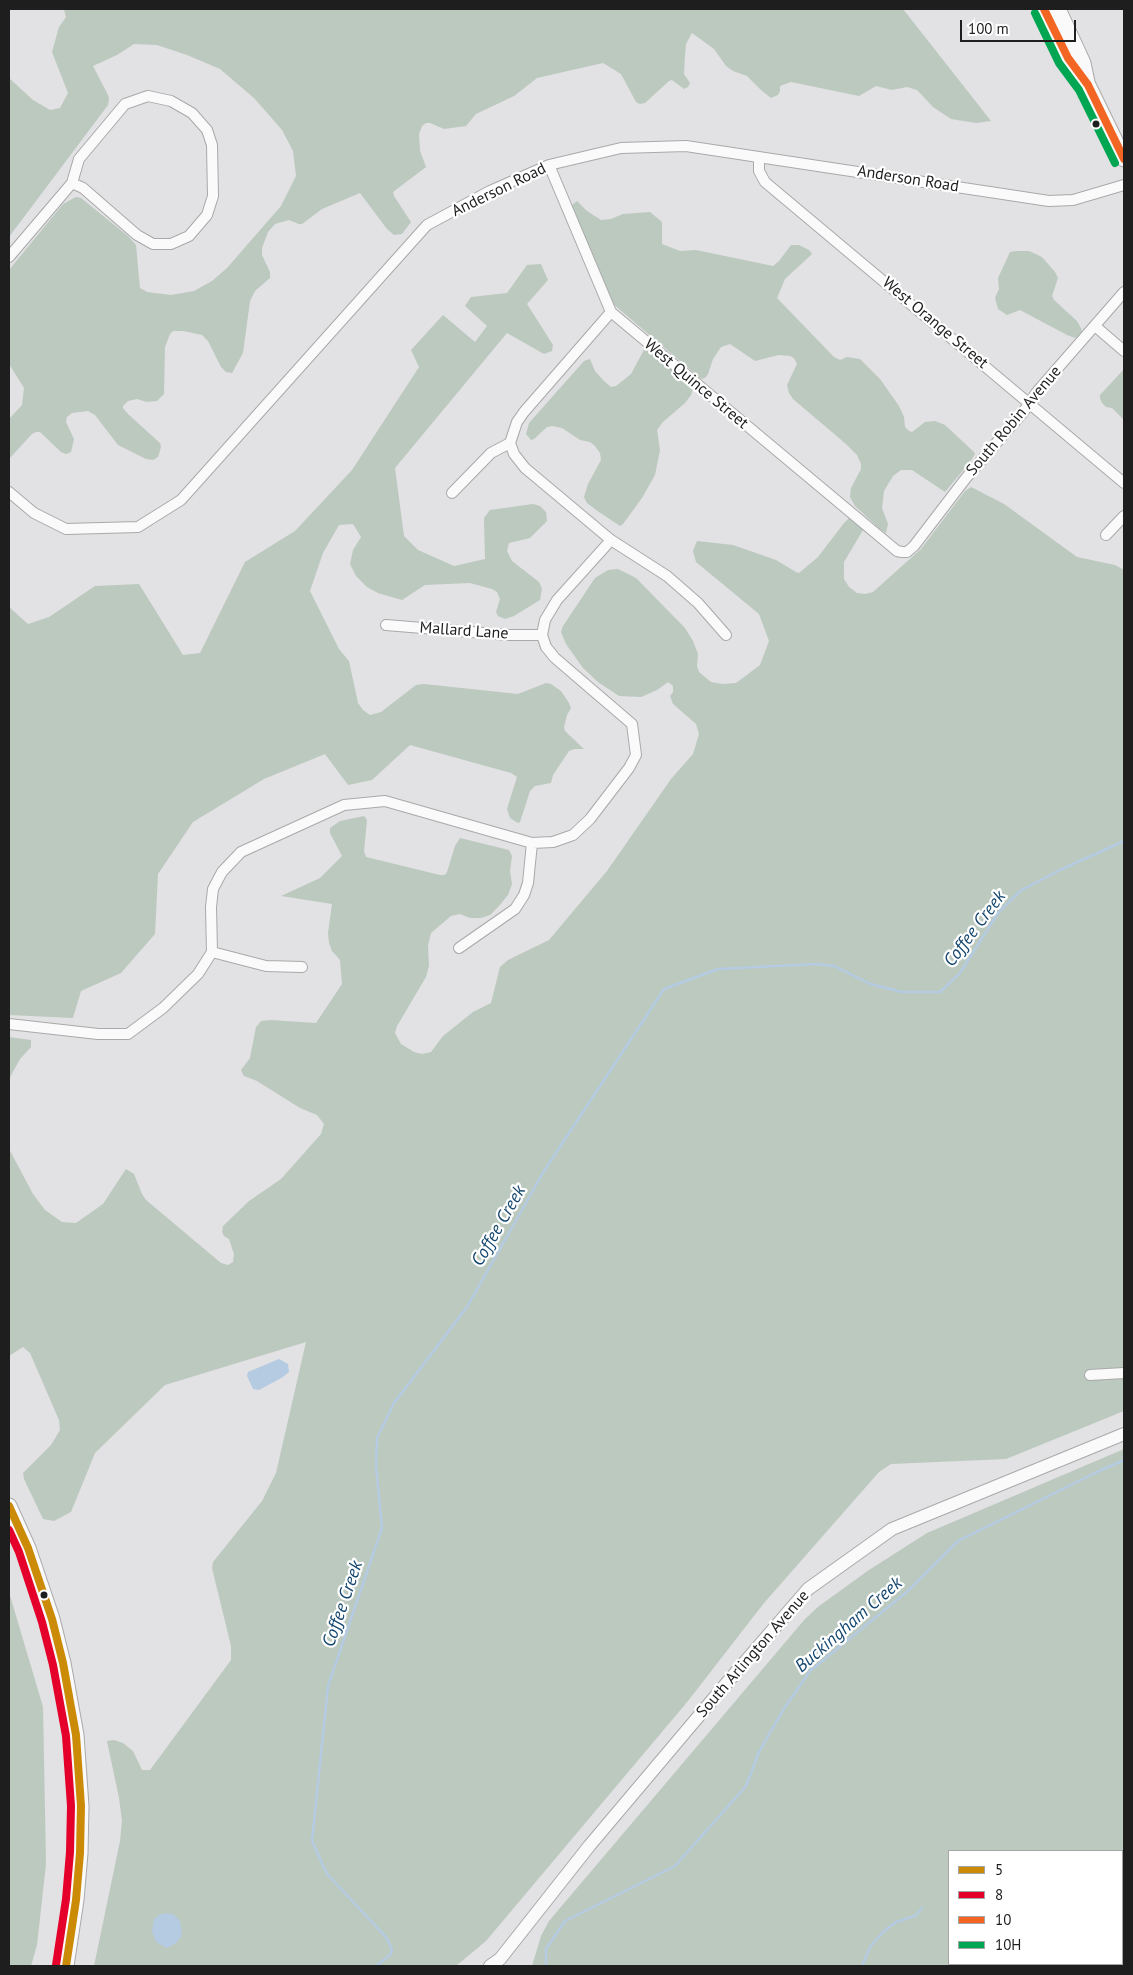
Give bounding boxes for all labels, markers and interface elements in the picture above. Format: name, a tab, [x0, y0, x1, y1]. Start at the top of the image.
scale bar	[963, 10, 1079, 42]
text: 100 m	[968, 19, 1009, 38]
unlabelled marker	[1091, 119, 1101, 129]
street label: Anderson Road	[449, 159, 549, 221]
street label: Anderson Road	[856, 162, 960, 196]
street label: West Orange Street	[878, 273, 992, 373]
street label: West Quince Street	[640, 335, 752, 433]
street label: South Robin Avenue	[962, 362, 1066, 480]
street label: Mallard Lane	[419, 618, 509, 644]
water label: Coffee Creek	[939, 887, 1011, 971]
water label: Coffee Creek	[467, 1182, 531, 1270]
water label: Coffee Creek	[318, 1558, 368, 1650]
water label: Buckingham Creek	[791, 1573, 907, 1677]
street label: South Arlington Avenue	[693, 1587, 813, 1721]
unlabelled marker	[39, 1590, 49, 1600]
legend	[948, 1850, 1123, 1965]
text: 5	[995, 1860, 1003, 1879]
text: 8	[995, 1885, 1003, 1904]
text: 10	[995, 1910, 1011, 1929]
text: 10H	[995, 1935, 1021, 1954]

